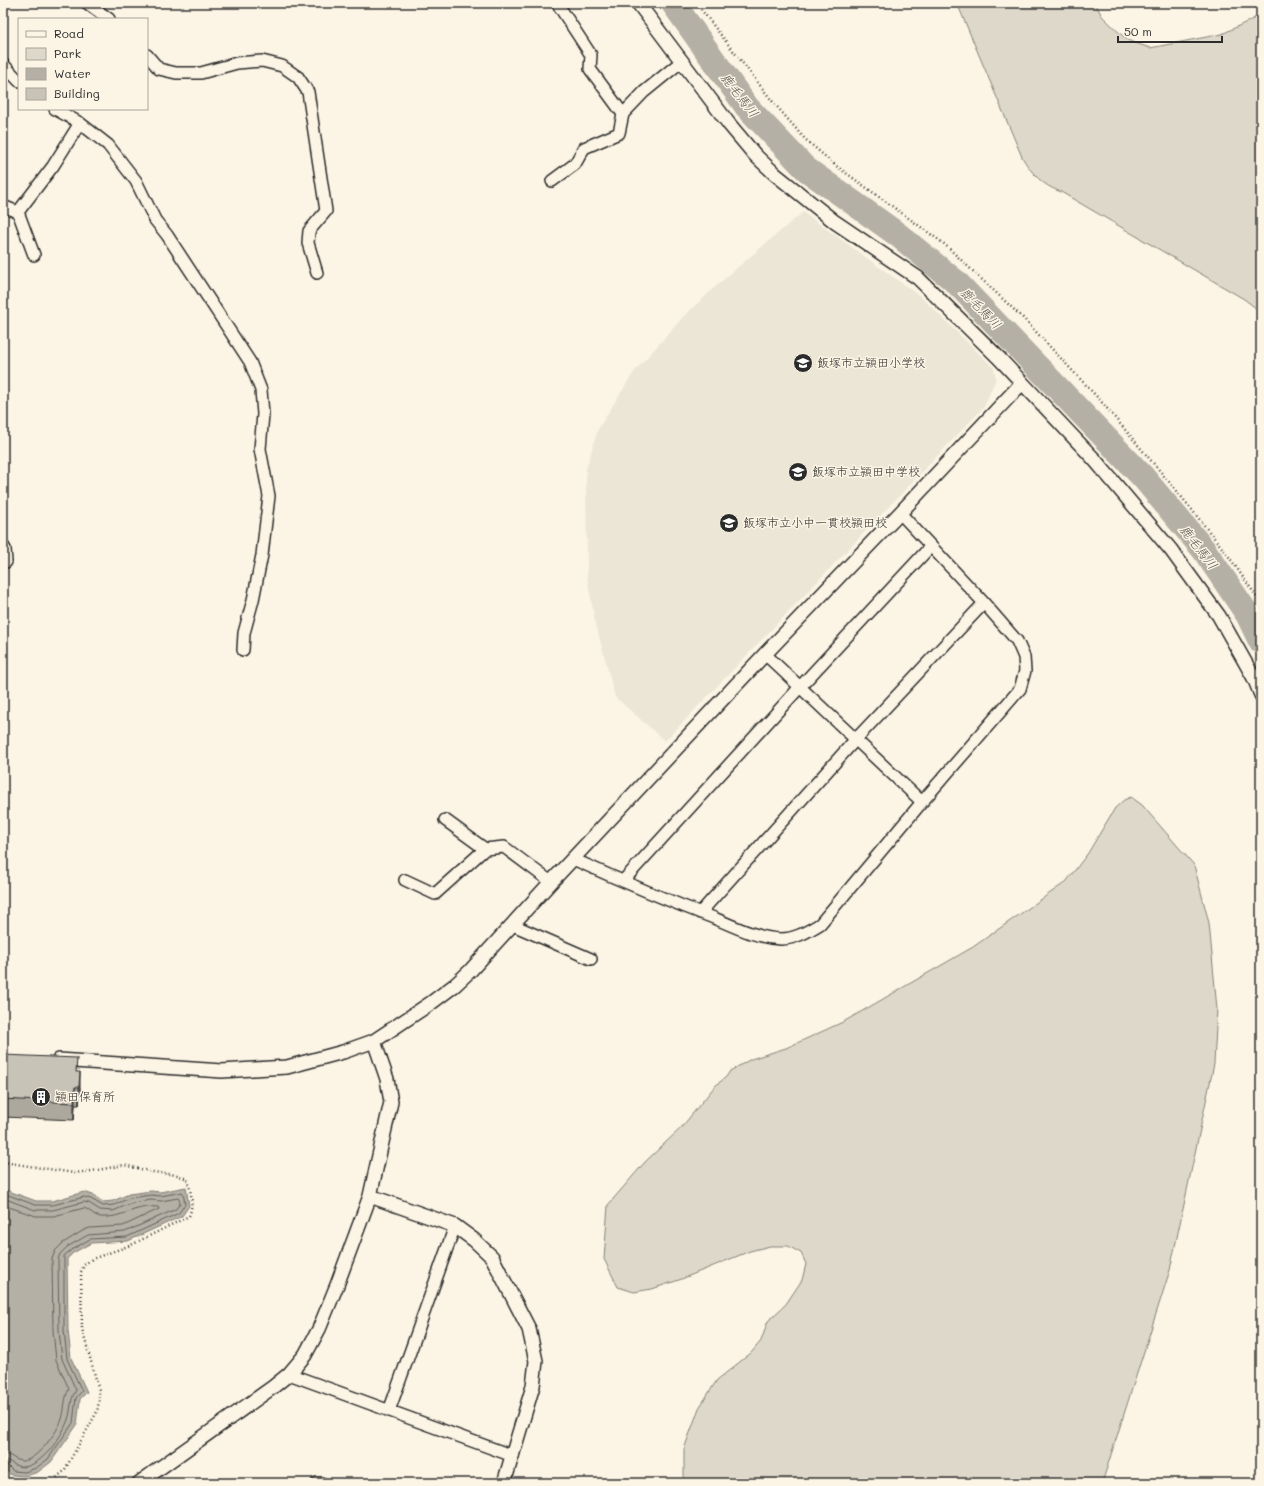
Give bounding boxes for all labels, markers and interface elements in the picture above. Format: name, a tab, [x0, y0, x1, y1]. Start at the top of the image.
legend	[18, 18, 148, 110]
scale bar	[1118, 18, 1222, 44]
text: 50 m	[1124, 23, 1152, 39]
text: Road	[54, 25, 84, 41]
text: Park	[54, 45, 81, 61]
text: Water	[54, 65, 91, 81]
water label: 鹿毛馬川	[718, 69, 763, 120]
text: Building	[54, 85, 100, 101]
water label: 鹿毛馬川	[957, 283, 1006, 332]
school or university icon: 飯塚市立頴田小学校	[792, 352, 814, 374]
place label: 飯塚市立頴田小学校	[817, 354, 925, 370]
school or university icon: 飯塚市立頴田中学校	[787, 461, 809, 483]
place label: 飯塚市立頴田中学校	[812, 463, 920, 479]
school or university icon: 飯塚市立小中一貫校頴田校	[718, 512, 740, 534]
place label: 飯塚市立小中一貫校頴田校	[743, 514, 887, 530]
water label: 鹿毛馬川	[1177, 521, 1222, 572]
building icon: 頴田保育所	[30, 1086, 52, 1108]
place label: 頴田保育所	[55, 1088, 115, 1104]

